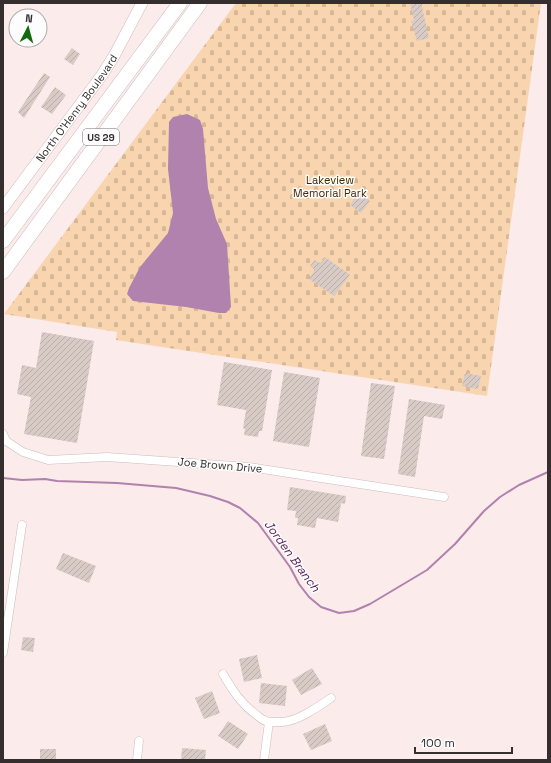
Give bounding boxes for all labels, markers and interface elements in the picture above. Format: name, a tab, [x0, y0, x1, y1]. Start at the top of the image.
north arrow	[8, 8, 48, 48]
text: N	[25, 11, 33, 25]
street label: North O'Henry Boulevard	[33, 52, 120, 165]
road number: US 29	[83, 129, 119, 145]
park label: Lakeview Memorial Park	[293, 173, 367, 200]
street label: Joe Brown Drive	[177, 454, 263, 476]
water label: Jorden Branch	[261, 517, 324, 596]
scale bar	[415, 729, 512, 755]
text: 100 m	[421, 735, 455, 751]

